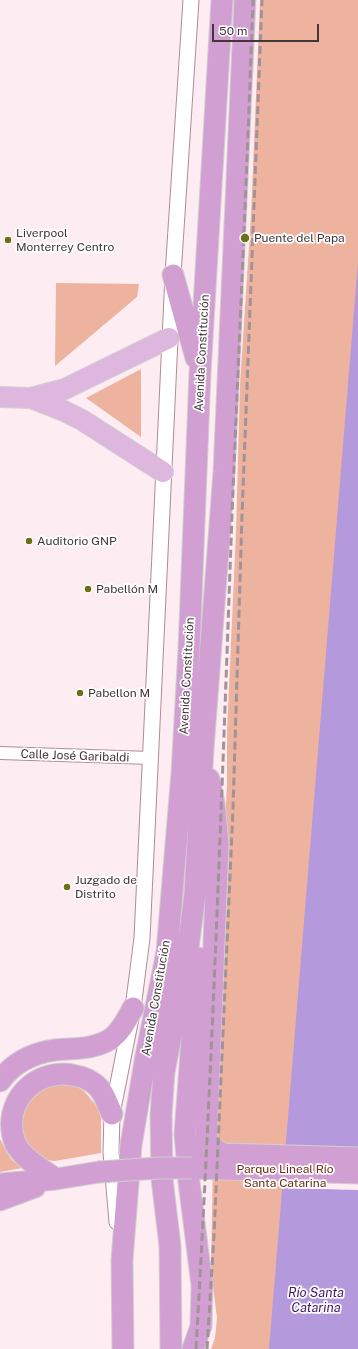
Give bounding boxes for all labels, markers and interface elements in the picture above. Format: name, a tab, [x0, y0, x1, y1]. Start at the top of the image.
scale bar	[214, 16, 321, 42]
text: 50 m	[219, 24, 247, 38]
place label: Liverpool Monterrey Centro	[16, 226, 114, 254]
place label: Puente del Papa	[254, 231, 345, 245]
marker: Puente del Papa	[239, 232, 251, 244]
marker: Liverpool Monterrey Centro	[3, 235, 13, 245]
street label: Avenida Constitución	[192, 294, 212, 412]
place label: Auditorio GNP	[37, 534, 117, 548]
marker: Auditorio GNP	[24, 536, 34, 546]
place label: Pabellón M	[96, 582, 158, 596]
marker: Pabellón M	[83, 584, 93, 594]
street label: Avenida Constitución	[177, 617, 197, 735]
place label: Pabellon M	[88, 686, 150, 700]
marker: Pabellon M	[75, 688, 85, 698]
street label: Calle José Garibaldi	[20, 747, 130, 765]
place label: Juzgado de Distrito	[75, 873, 137, 901]
marker: Juzgado de Distrito	[62, 882, 72, 892]
street label: Avenida Constitución	[139, 939, 173, 1057]
park label: Parque Lineal Río Santa Catarina	[236, 1162, 334, 1190]
water label: Río Santa Catarina	[288, 1285, 344, 1316]

